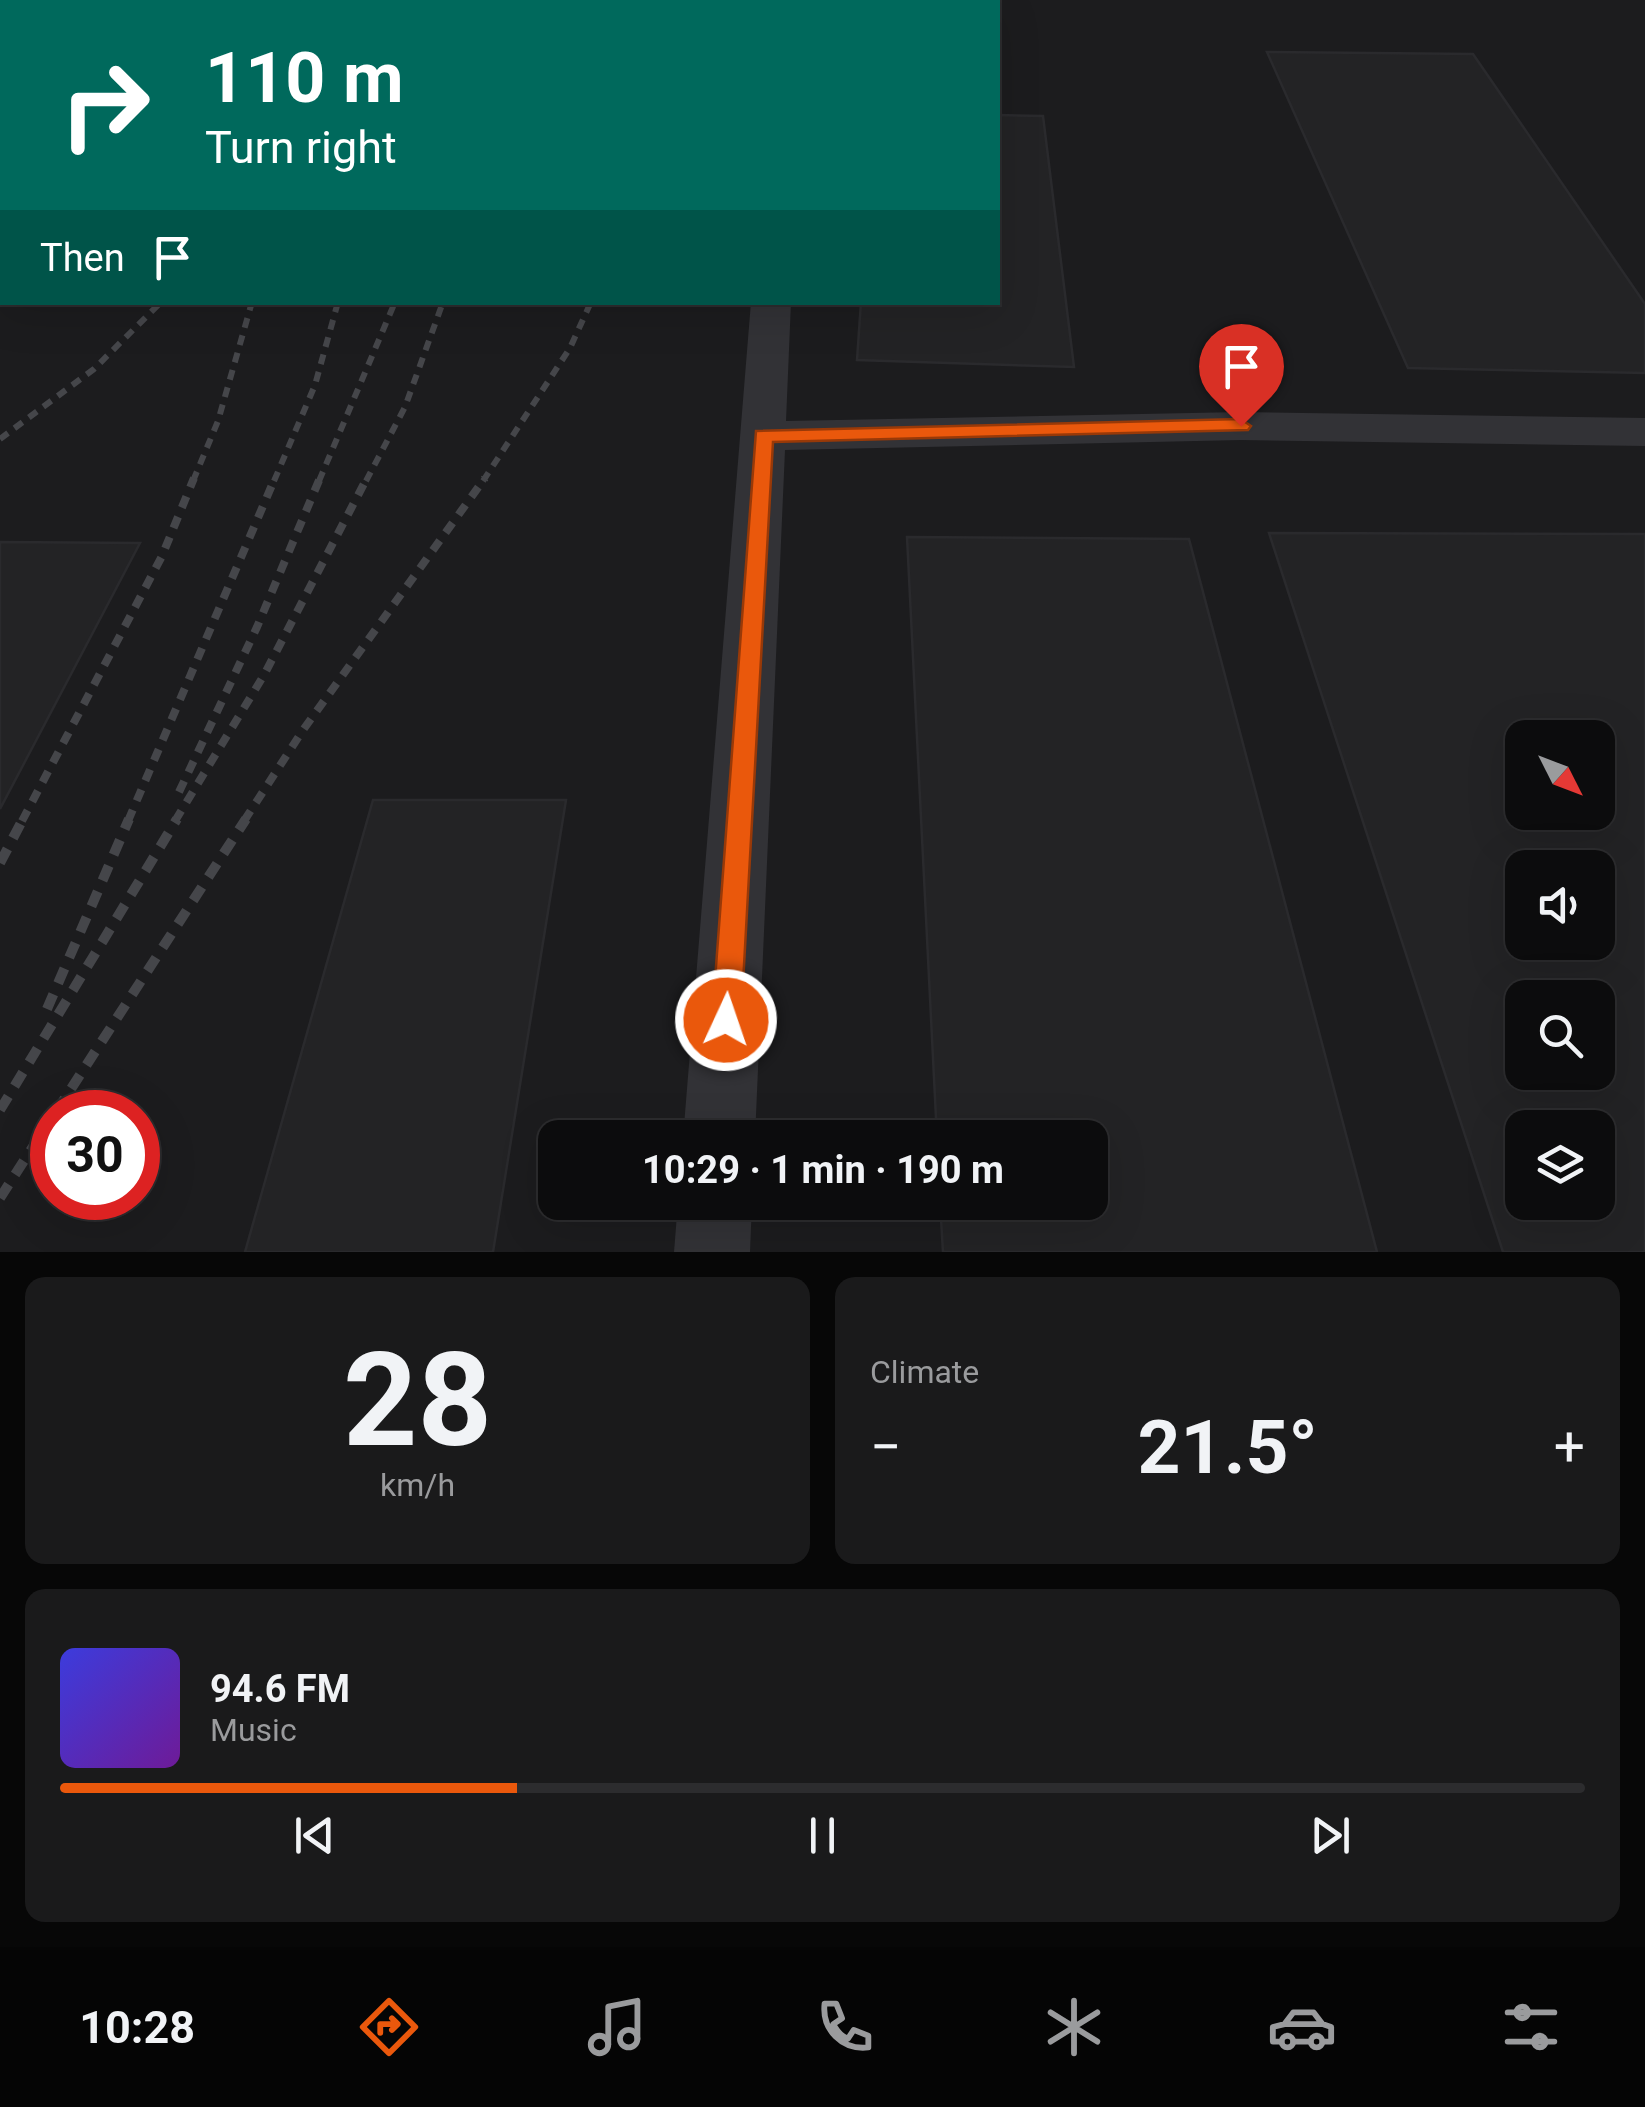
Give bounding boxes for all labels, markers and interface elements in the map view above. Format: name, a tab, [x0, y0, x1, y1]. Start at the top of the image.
text: 110 m	[205, 37, 404, 119]
icon: right	[40, 40, 170, 170]
text: Turn right	[205, 121, 397, 174]
icon: arrive	[145, 230, 200, 285]
text: Then	[40, 236, 125, 280]
pin	[1199, 324, 1284, 427]
icon: arrive	[1214, 339, 1269, 394]
north arrow	[1505, 720, 1615, 830]
map controls	[1505, 720, 1615, 1220]
button: sound	[1505, 850, 1615, 960]
position arrow	[674, 968, 778, 1072]
button: search	[1505, 980, 1615, 1090]
speed limit sign: 30	[30, 1090, 160, 1220]
button: layers	[1505, 1110, 1615, 1220]
text: 10:29 · 1 min · 190 m	[642, 1148, 1004, 1192]
text: 28	[343, 1324, 492, 1477]
text: Climate	[870, 1353, 979, 1391]
text: 21.5°	[1138, 1403, 1318, 1491]
text: −	[870, 1415, 901, 1479]
text: +	[1554, 1415, 1585, 1479]
text: km/h	[380, 1466, 455, 1504]
text: 94.6 FM	[210, 1667, 350, 1711]
text: Music	[210, 1711, 297, 1749]
icon: previous	[287, 1808, 342, 1863]
icon: pause	[795, 1808, 850, 1863]
icon: next	[1303, 1808, 1358, 1863]
icon: directions	[354, 1992, 424, 2062]
icon: music	[582, 1992, 652, 2062]
icon: phone	[810, 1992, 880, 2062]
icon: climate	[1039, 1992, 1109, 2062]
icon: car	[1267, 1992, 1337, 2062]
icon: filters	[1496, 1992, 1566, 2062]
text: 10:28	[79, 2001, 195, 2054]

